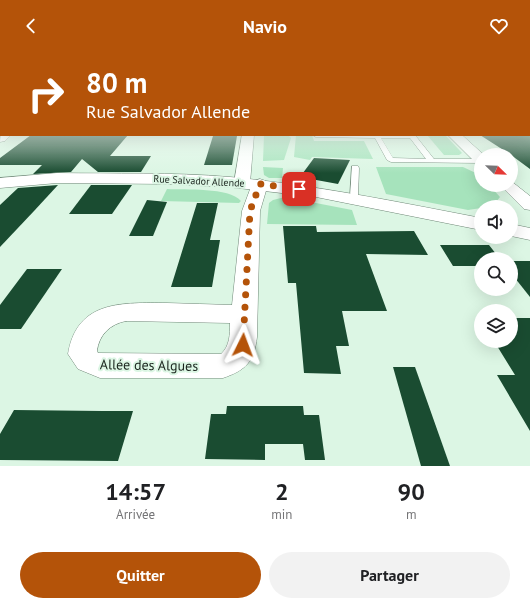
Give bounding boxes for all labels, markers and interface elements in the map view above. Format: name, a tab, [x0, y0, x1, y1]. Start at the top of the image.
icon: back	[20, 15, 42, 37]
text: Navio	[243, 15, 287, 38]
icon: heart	[488, 15, 510, 37]
text: 80 m	[86, 64, 147, 101]
icon: right	[20, 68, 72, 120]
text: Rue Salvador Allende	[86, 100, 250, 123]
north arrow	[474, 148, 518, 192]
map controls	[474, 148, 518, 348]
street label: Rue Salvador Allende	[153, 172, 245, 190]
pin	[282, 172, 316, 206]
icon: arrive	[288, 178, 310, 200]
button: sound	[474, 200, 518, 244]
button: search	[474, 252, 518, 296]
button: layers	[474, 304, 518, 348]
position arrow	[222, 324, 264, 366]
street label: Allée des Algues	[100, 355, 198, 375]
text: 14:57	[105, 476, 166, 507]
text: 2	[275, 476, 289, 507]
text: 90	[398, 476, 425, 507]
text: Arrivée	[116, 506, 155, 523]
text: min	[271, 506, 292, 523]
text: m	[406, 506, 416, 523]
button: Quitter	[20, 552, 261, 598]
button: Partager	[269, 552, 510, 598]

